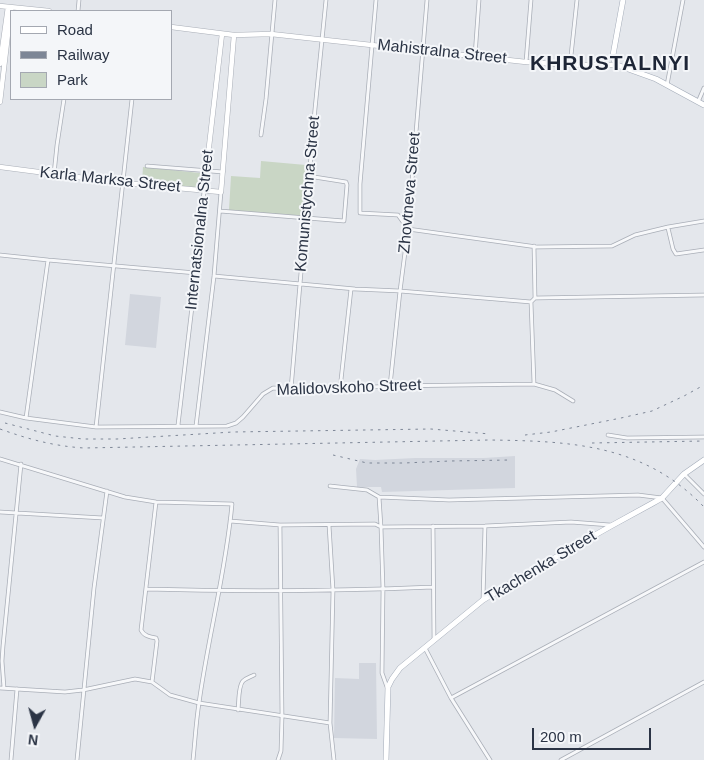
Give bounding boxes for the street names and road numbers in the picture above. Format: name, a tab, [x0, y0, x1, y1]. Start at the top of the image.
street label: Mahistralna Street	[376, 36, 508, 68]
street label: Komunistychna Street	[292, 115, 324, 273]
street label: Zhovtneva Street	[395, 131, 425, 255]
street label: Internatsionalna Street	[182, 149, 218, 311]
street label: Karla Marksa Street	[39, 163, 181, 197]
street label: Malidovskoho Street	[276, 376, 422, 400]
street label: Tkachenka Street	[482, 526, 600, 608]

